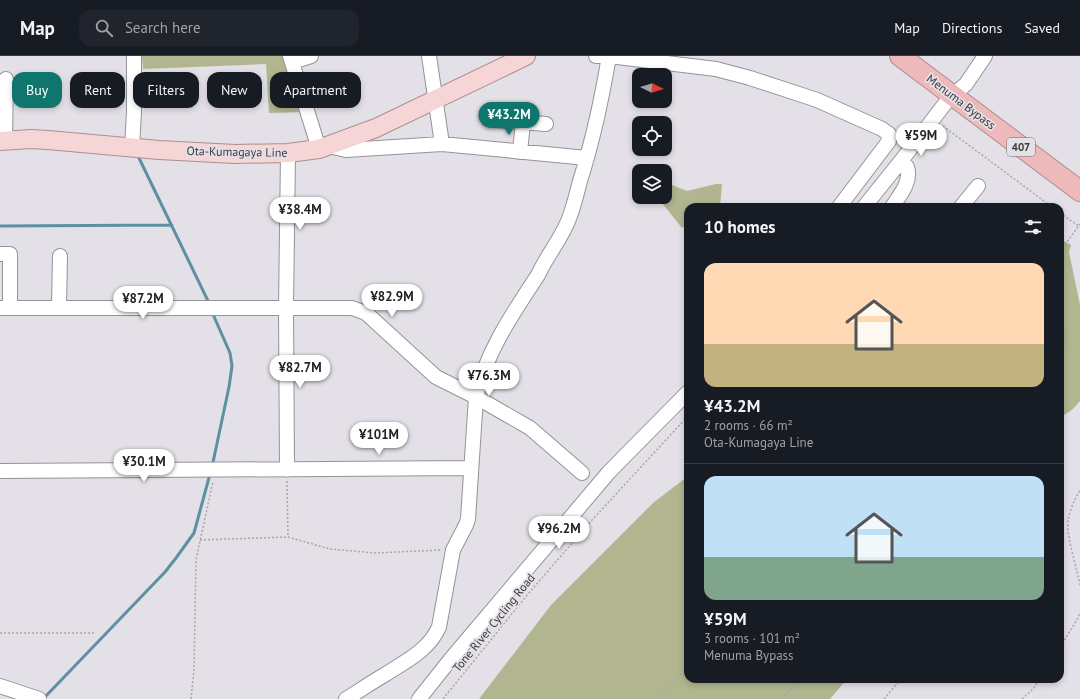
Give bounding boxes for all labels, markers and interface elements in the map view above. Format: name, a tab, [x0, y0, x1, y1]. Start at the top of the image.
search box	[79, 10, 359, 46]
text: Map	[20, 16, 55, 40]
icon: search	[93, 17, 115, 39]
text: Search here	[125, 18, 201, 37]
text: Map	[894, 19, 920, 37]
text: Directions	[942, 19, 1002, 37]
text: Saved	[1024, 19, 1060, 37]
north arrow	[632, 68, 672, 108]
map controls	[632, 68, 672, 204]
street label: Menuma Bypass	[924, 71, 999, 132]
chip: Buy	[12, 72, 62, 108]
chip: Rent	[70, 72, 125, 108]
chip: Filters	[133, 72, 199, 108]
chip: New	[207, 72, 262, 108]
chip: Apartment	[270, 72, 361, 108]
pin: ¥43.2M	[476, 102, 542, 136]
text: ¥43.2M	[487, 106, 531, 123]
button: locate	[632, 116, 672, 156]
pin: ¥59M	[897, 123, 945, 157]
text: ¥59M	[905, 127, 937, 144]
road number: 407	[1007, 138, 1035, 156]
street label: Ota-Kumagaya Line	[186, 143, 288, 160]
button: layers	[632, 164, 672, 204]
pin: ¥38.4M	[267, 197, 333, 231]
text: ¥38.4M	[278, 201, 322, 218]
text: 10 homes	[704, 216, 775, 238]
icon: filters	[1022, 216, 1044, 238]
pin: ¥82.9M	[359, 284, 425, 318]
pin: ¥87.2M	[110, 286, 176, 320]
text: ¥82.9M	[370, 288, 414, 305]
icon: home	[838, 289, 910, 361]
text: ¥87.2M	[122, 290, 164, 307]
pin: ¥82.7M	[267, 355, 333, 389]
text: ¥82.7M	[278, 359, 322, 376]
pin: ¥76.3M	[456, 363, 522, 397]
text: ¥76.3M	[467, 367, 511, 384]
text: ¥43.2M	[704, 395, 760, 417]
text: 2 rooms · 66 m²	[704, 417, 793, 434]
pin: ¥101M	[351, 422, 407, 456]
text: ¥101M	[359, 426, 399, 443]
text: Ota-Kumagaya Line	[704, 434, 813, 451]
pin: ¥30.1M	[111, 449, 177, 483]
text: ¥30.1M	[122, 453, 166, 470]
icon: home	[838, 502, 910, 574]
pin: ¥96.2M	[526, 516, 592, 550]
text: ¥96.2M	[537, 520, 581, 537]
street label: Tone River Cycling Road	[449, 570, 538, 675]
text: ¥59M	[704, 608, 747, 630]
text: 3 rooms · 101 m²	[704, 630, 800, 647]
text: Menuma Bypass	[704, 647, 794, 664]

